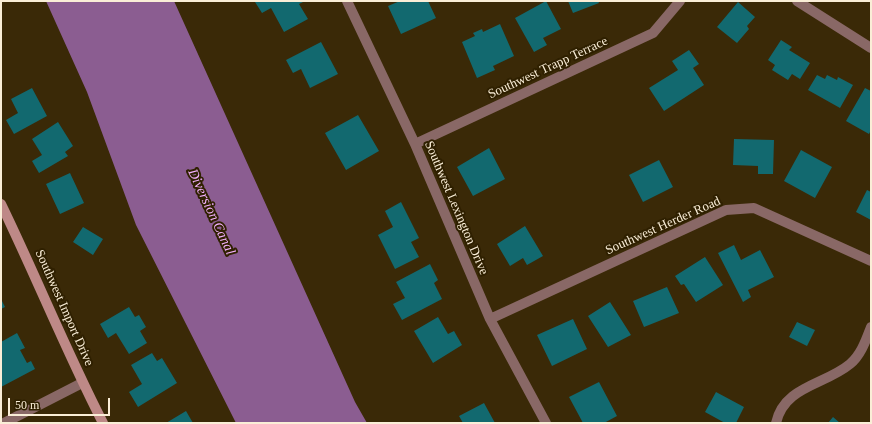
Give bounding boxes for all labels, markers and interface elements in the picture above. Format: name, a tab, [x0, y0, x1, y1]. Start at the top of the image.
street label: Southwest Trapp Terrace	[486, 33, 610, 103]
street label: Southwest Lexington Drive	[421, 139, 491, 277]
water label: Diversion Canal	[184, 166, 238, 258]
street label: Southwest Herder Road	[603, 194, 723, 258]
street label: Southwest Import Drive	[31, 247, 97, 369]
scale bar	[10, 390, 112, 416]
text: 50 m	[15, 398, 39, 412]

